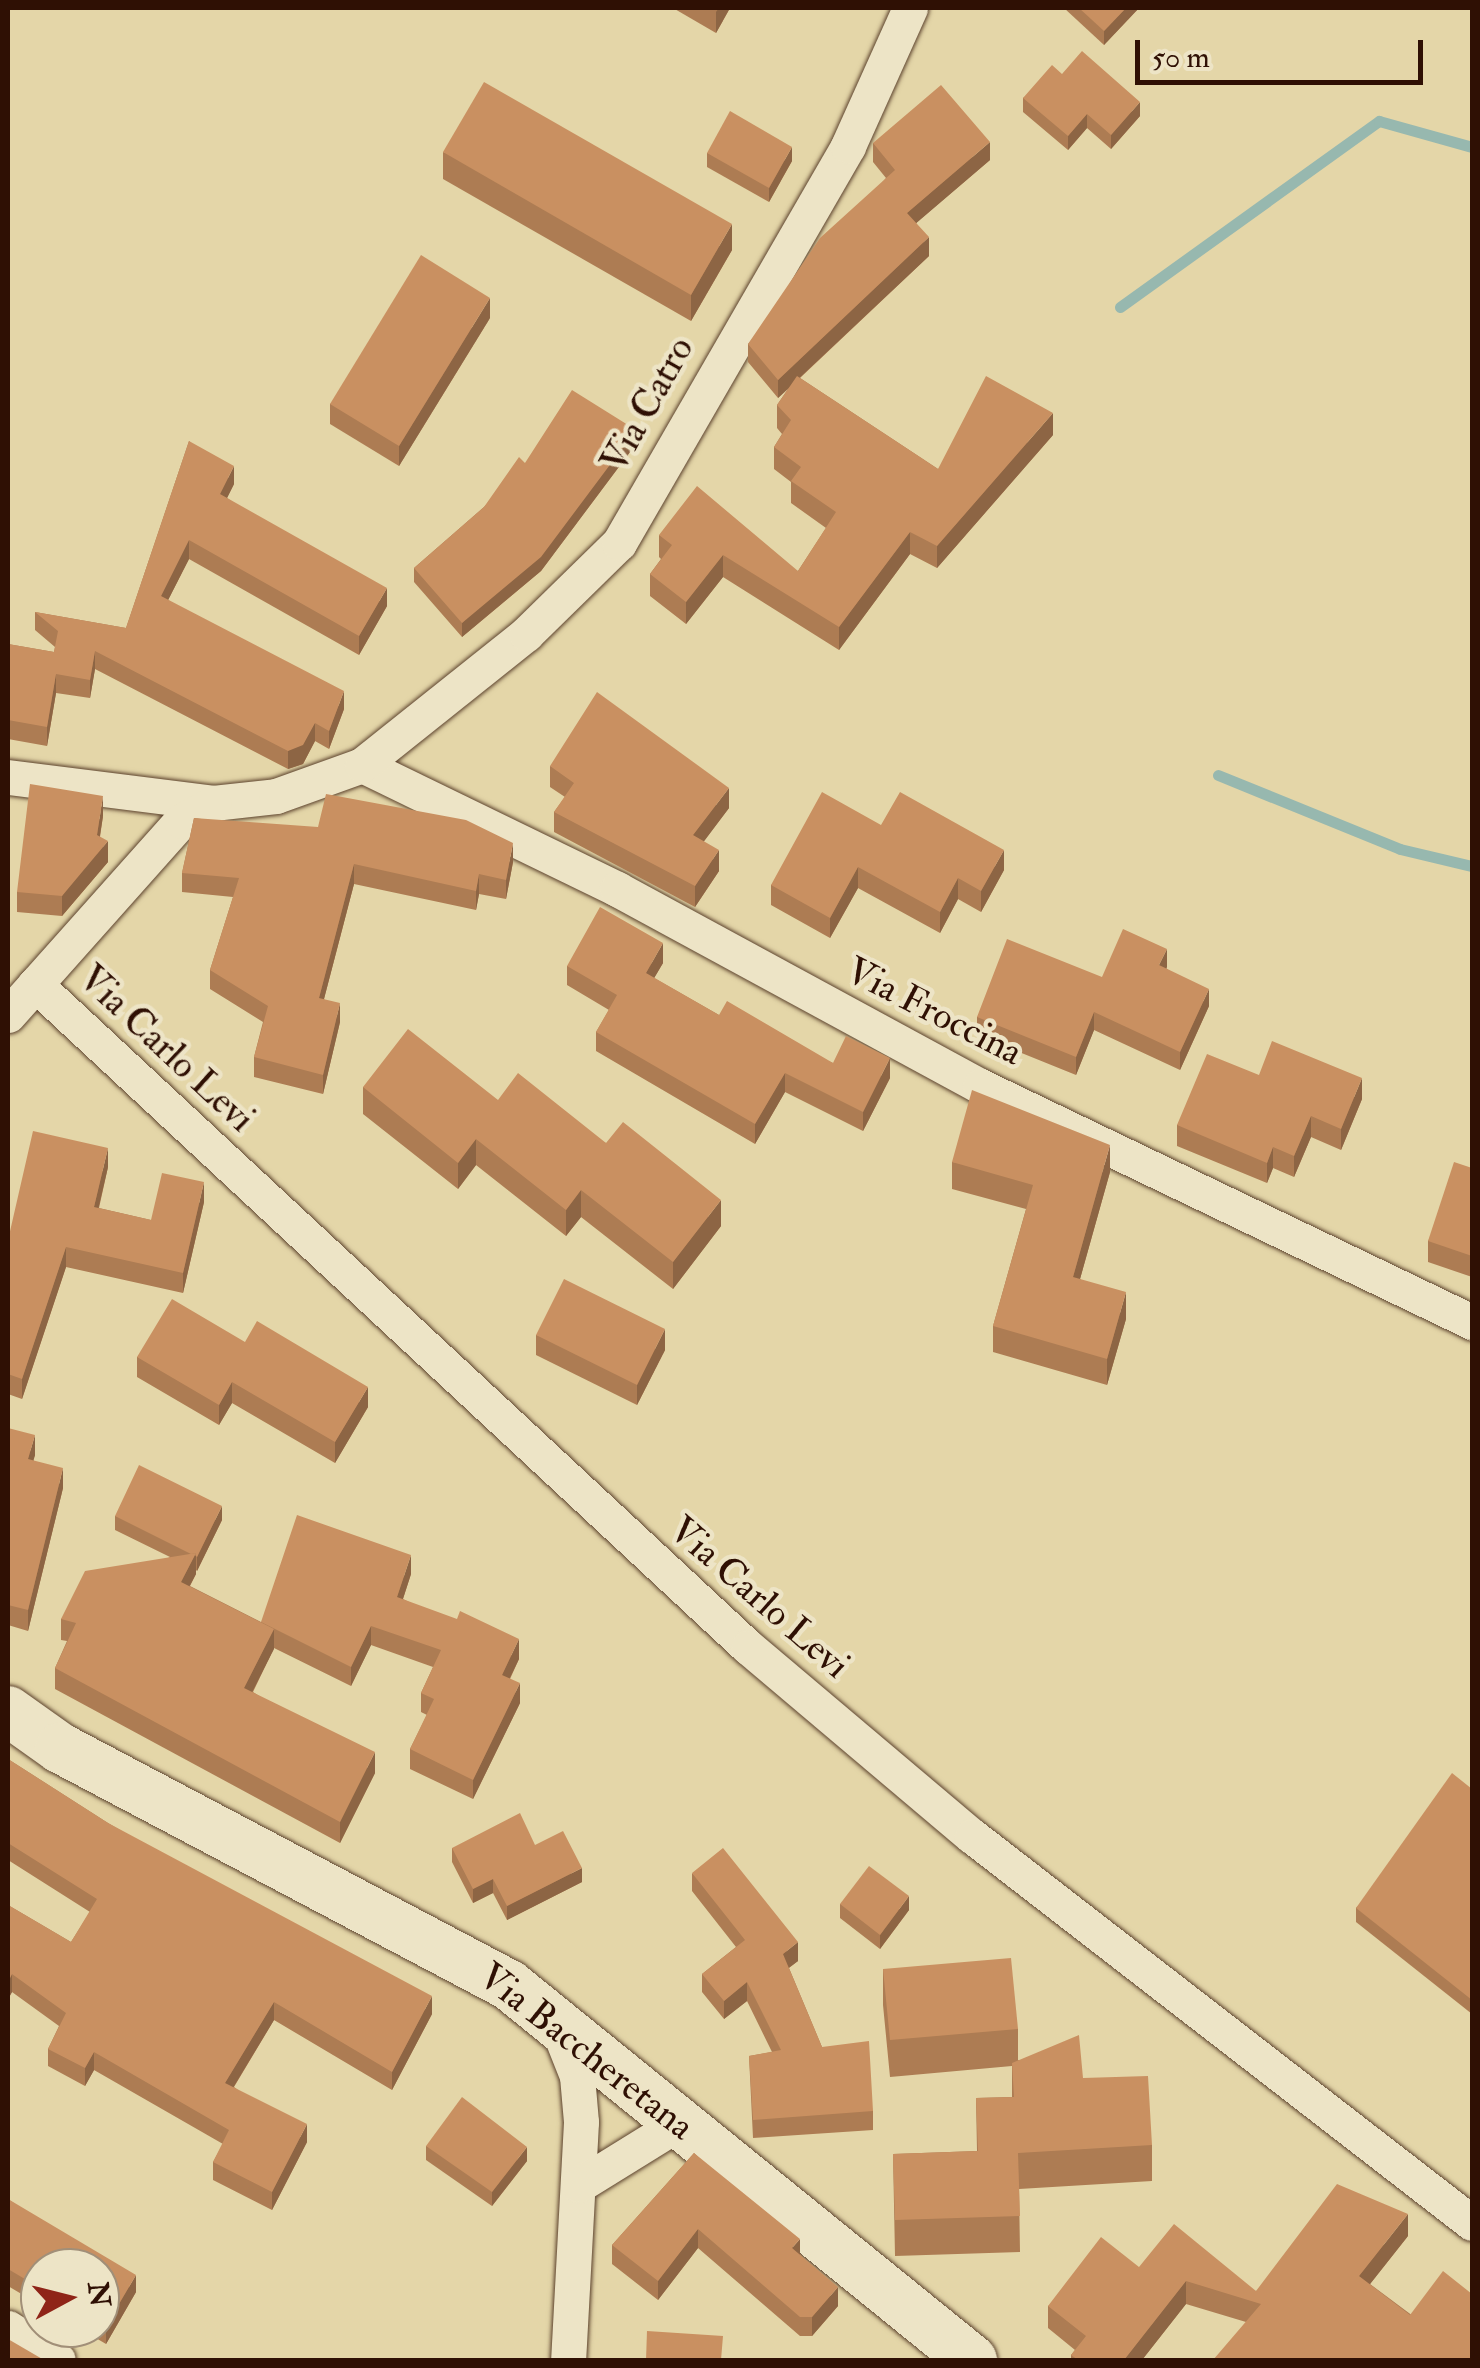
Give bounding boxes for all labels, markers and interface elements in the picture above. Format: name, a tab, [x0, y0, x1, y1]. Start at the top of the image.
scale bar	[1140, 20, 1428, 82]
text: 50 m	[1152, 39, 1210, 76]
street label: Via Catro	[592, 329, 704, 481]
street label: Via Froccina	[838, 948, 1030, 1076]
street label: Via Carlo Levi	[69, 956, 263, 1142]
street label: Via Carlo Levi	[660, 1507, 858, 1689]
street label: Via Baccheretana	[469, 1954, 703, 2150]
north arrow	[20, 2248, 120, 2348]
text: N	[79, 2280, 117, 2309]

